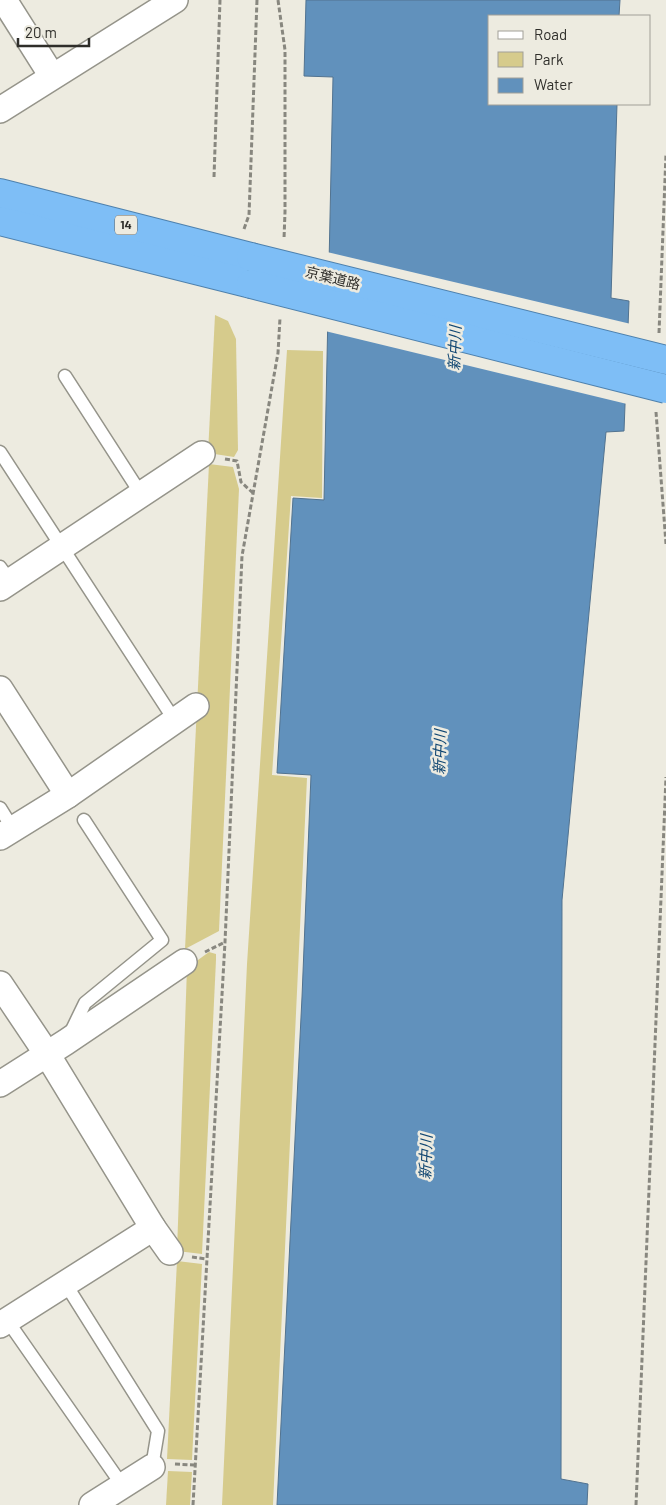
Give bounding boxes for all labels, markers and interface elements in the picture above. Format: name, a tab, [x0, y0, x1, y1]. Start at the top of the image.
scale bar	[18, 15, 89, 47]
legend	[488, 15, 651, 105]
text: 20 m	[25, 23, 57, 41]
text: Road	[534, 25, 567, 43]
text: Park	[534, 50, 564, 68]
text: Water	[534, 75, 573, 93]
road number: 14	[115, 216, 137, 234]
street label: 京葉道路	[304, 262, 362, 293]
water label: 新中川	[444, 323, 464, 371]
water label: 新中川	[429, 727, 449, 775]
water label: 新中川	[415, 1132, 435, 1180]

